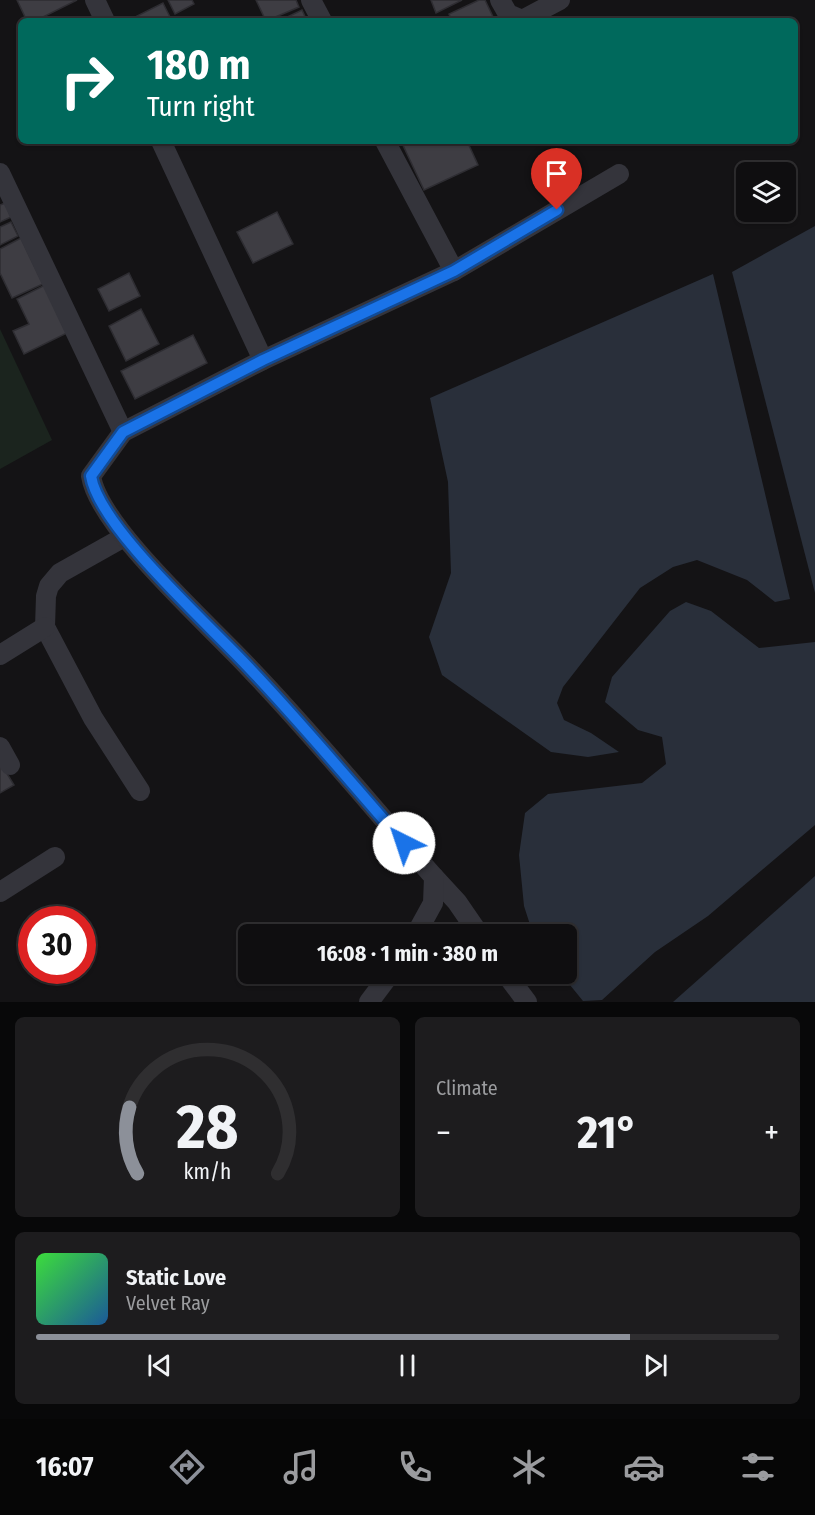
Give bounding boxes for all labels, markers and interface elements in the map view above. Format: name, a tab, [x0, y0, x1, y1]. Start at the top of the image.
text: 180 m	[147, 40, 251, 90]
icon: right	[48, 42, 126, 120]
text: Turn right	[147, 91, 255, 123]
pin	[531, 148, 582, 210]
icon: arrive	[540, 157, 573, 190]
map controls	[736, 162, 796, 222]
button: layers	[736, 162, 796, 222]
position arrow	[372, 811, 436, 875]
speed limit sign: 30	[18, 906, 96, 984]
text: 16:08 · 1 min · 380 m	[317, 940, 498, 967]
text: Climate	[436, 1076, 498, 1100]
text: 28	[176, 1090, 238, 1165]
text: 21°	[577, 1106, 638, 1160]
text: −	[436, 1113, 451, 1153]
text: +	[764, 1113, 779, 1153]
text: km/h	[184, 1159, 231, 1185]
text: Static Love	[126, 1264, 226, 1291]
text: Velvet Ray	[126, 1291, 210, 1315]
icon: previous	[143, 1349, 176, 1382]
icon: pause	[391, 1349, 424, 1382]
icon: next	[639, 1349, 672, 1382]
icon: directions	[166, 1446, 208, 1488]
icon: music	[280, 1446, 322, 1488]
icon: phone	[394, 1446, 436, 1488]
icon: climate	[508, 1446, 550, 1488]
icon: car	[623, 1446, 665, 1488]
icon: filters	[737, 1446, 779, 1488]
text: 16:07	[36, 1451, 94, 1483]

